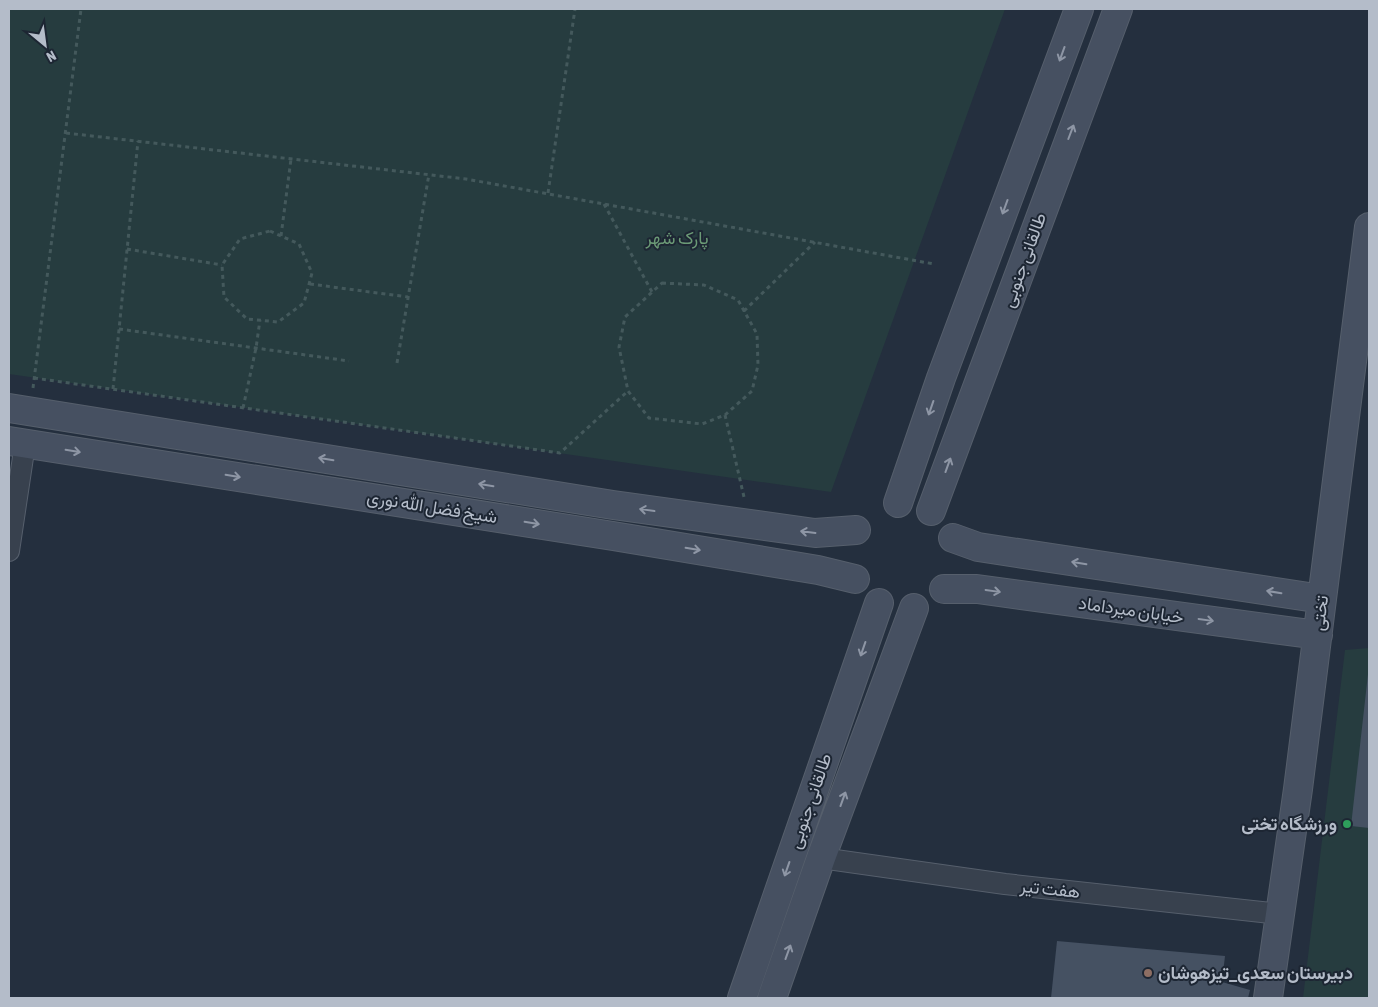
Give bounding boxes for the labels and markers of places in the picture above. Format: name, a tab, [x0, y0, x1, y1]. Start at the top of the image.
place label: ورزشگاه تختی	[1241, 813, 1337, 835]
marker: ورزشگاه تختی	[1341, 818, 1353, 830]
place label: دبیرستان سعدی_تیزهوشان	[1158, 962, 1353, 984]
marker: دبیرستان سعدی_تیزهوشان	[1142, 967, 1154, 979]

